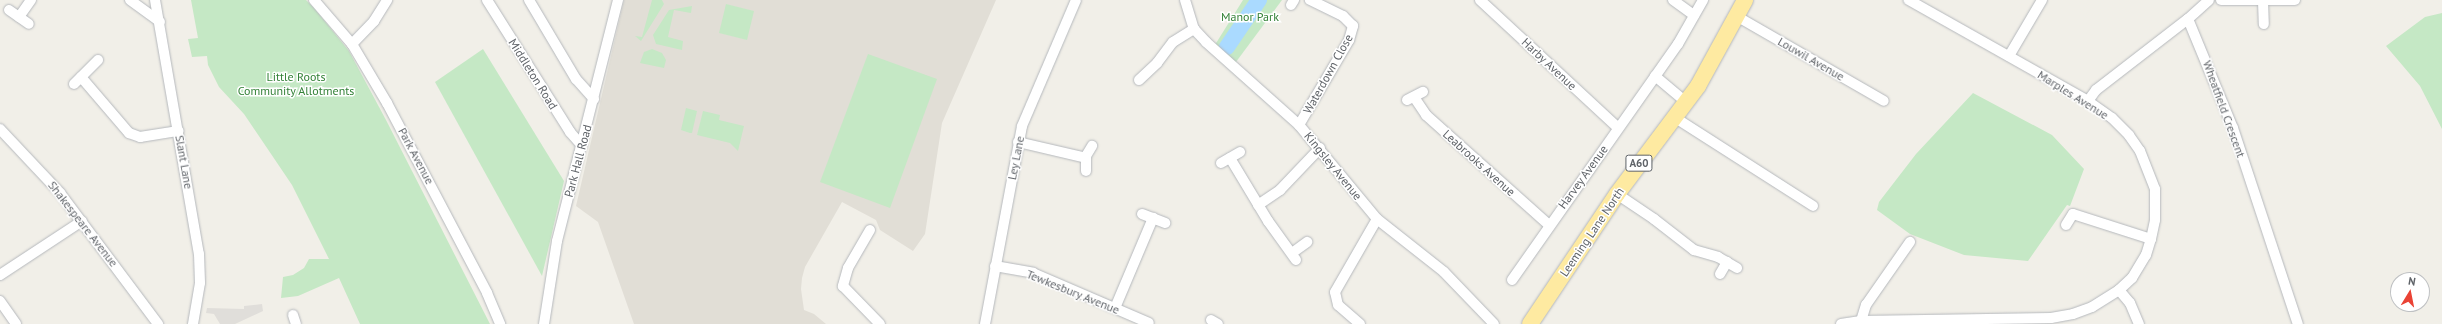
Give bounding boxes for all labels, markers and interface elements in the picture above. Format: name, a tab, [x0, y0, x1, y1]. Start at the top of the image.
park label: Manor Park	[1221, 10, 1279, 24]
street label: Waterdown Close	[1300, 32, 1356, 116]
street label: Louwil Avenue	[1775, 34, 1847, 84]
street label: Harby Avenue	[1518, 35, 1580, 93]
street label: Middleton Road	[505, 36, 561, 112]
street label: Wheatfield Crescent	[2200, 59, 2248, 159]
street label: Marples Avenue	[2035, 67, 2111, 123]
park label: Little Roots Community Allotments	[237, 70, 355, 98]
street label: Park Hall Road	[561, 123, 595, 199]
street label: Park Avenue	[395, 125, 437, 187]
street label: Leabrooks Avenue	[1440, 127, 1518, 199]
street label: Kingsley Avenue	[1301, 129, 1365, 203]
street label: Slant Lane	[172, 134, 196, 190]
street label: Ley Lane	[1005, 135, 1027, 181]
street label: Harvey Avenue	[1555, 142, 1611, 212]
road number: A60	[1625, 154, 1653, 172]
street label: Shakespeare Avenue	[45, 178, 121, 270]
street label: Leeming Lane North	[1557, 185, 1627, 279]
street label: Tewkesbury Avenue	[1024, 267, 1122, 317]
north arrow	[2390, 272, 2430, 312]
text: N	[2407, 274, 2417, 289]

